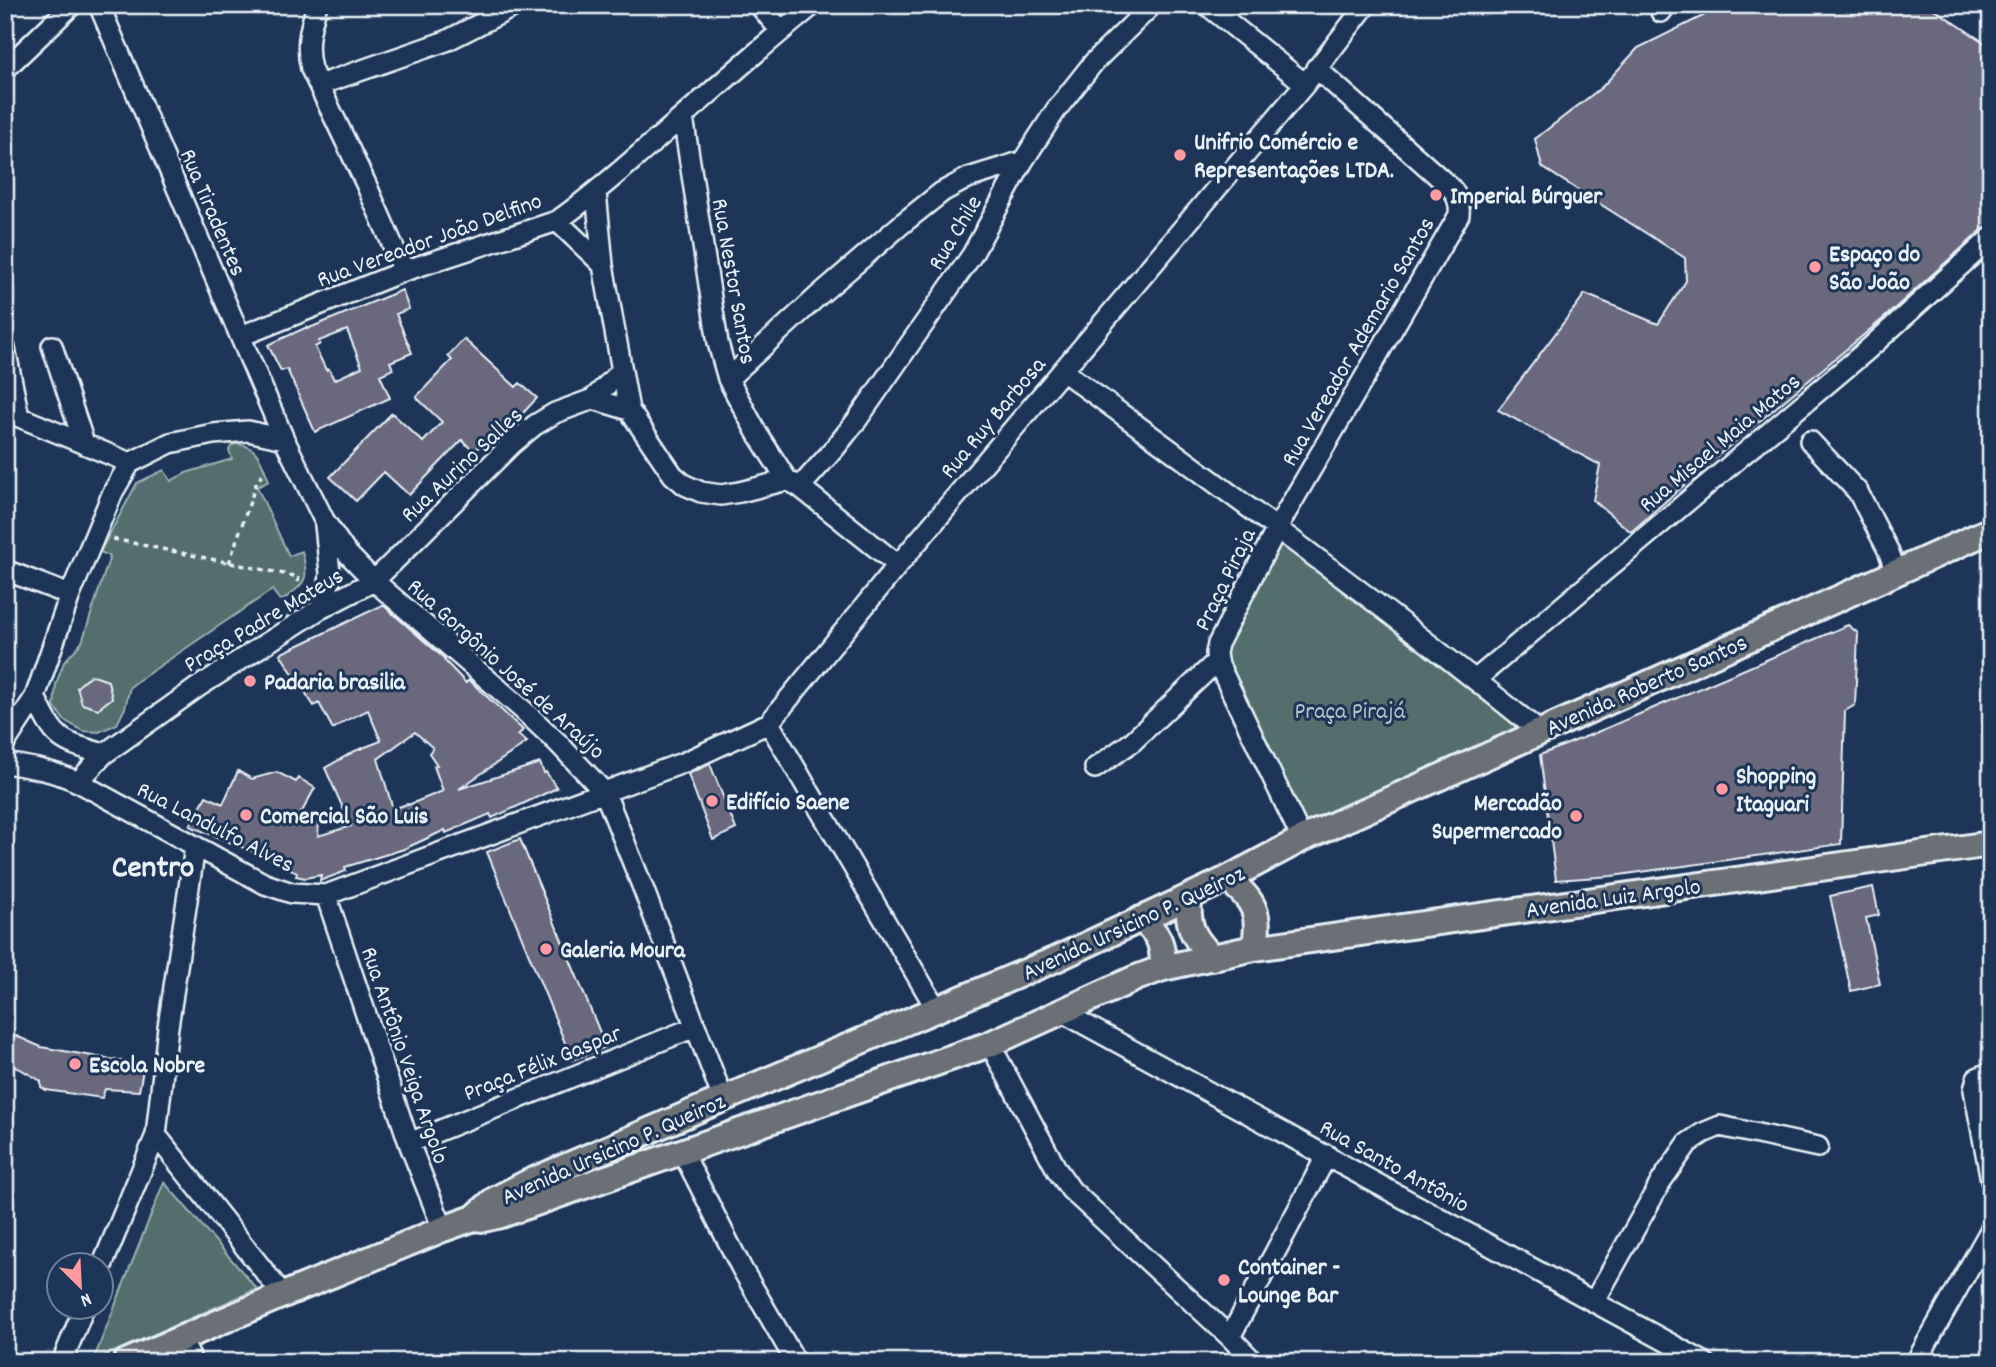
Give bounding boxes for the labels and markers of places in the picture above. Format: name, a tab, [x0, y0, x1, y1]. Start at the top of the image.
place label: Unifrio Comércio e Representações LTDA.	[1194, 127, 1394, 189]
marker: Unifrio Comércio e Representações LTDA.	[1172, 147, 1188, 163]
place label: Imperial Búrguer	[1450, 181, 1603, 215]
marker: Imperial Búrguer	[1428, 187, 1444, 203]
place label: Espaço do São João	[1829, 239, 1920, 301]
marker: Espaço do São João	[1807, 259, 1823, 275]
place label: Padaria brasilia	[264, 667, 406, 701]
marker: Padaria brasilia	[242, 673, 258, 689]
place label: Shopping Itaguari	[1736, 761, 1816, 823]
marker: Shopping Itaguari	[1714, 781, 1730, 797]
place label: Edifício Saene	[726, 787, 850, 821]
place label: Mercadão Supermercado	[1432, 788, 1562, 850]
marker: Edifício Saene	[704, 793, 720, 809]
place label: Comercial São Luis	[260, 801, 428, 835]
marker: Comercial São Luis	[238, 807, 254, 823]
marker: Mercadão Supermercado	[1568, 808, 1584, 824]
place label: Galeria Moura	[560, 935, 686, 969]
marker: Galeria Moura	[538, 941, 554, 957]
place label: Escola Nobre	[89, 1050, 206, 1084]
marker: Escola Nobre	[67, 1056, 83, 1072]
place label: Container - Lounge Bar	[1238, 1252, 1340, 1314]
marker: Container - Lounge Bar	[1216, 1272, 1232, 1288]

